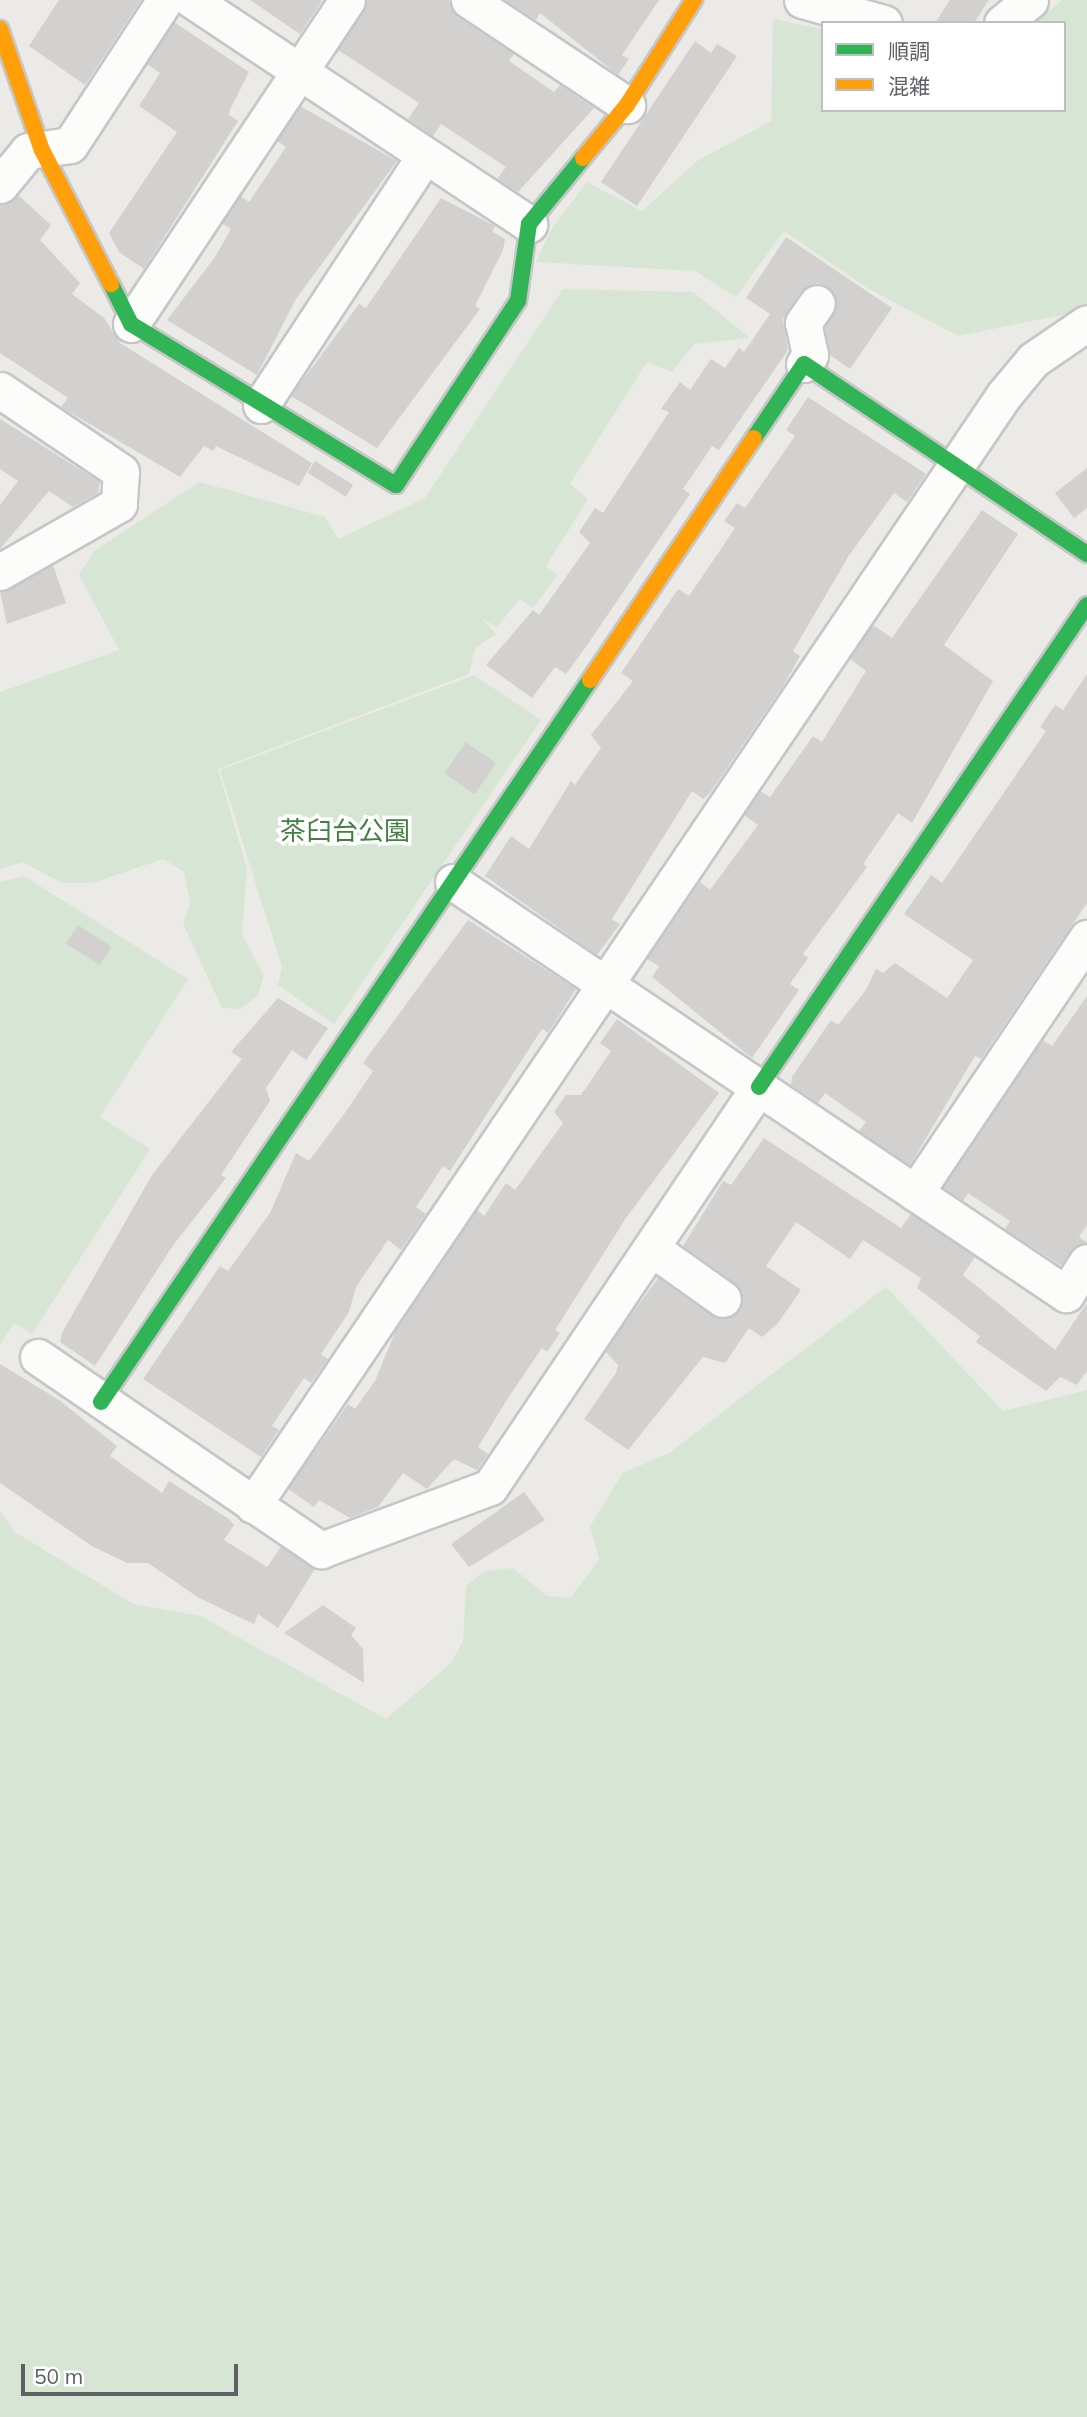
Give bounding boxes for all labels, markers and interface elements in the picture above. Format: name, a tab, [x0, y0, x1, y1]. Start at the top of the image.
legend	[821, 21, 1066, 112]
text: 順調	[888, 38, 930, 64]
text: 混雑	[888, 73, 930, 99]
park label: 茶臼台公園	[280, 815, 410, 847]
scale bar	[24, 2350, 242, 2394]
text: 50 m	[34, 2363, 83, 2389]

